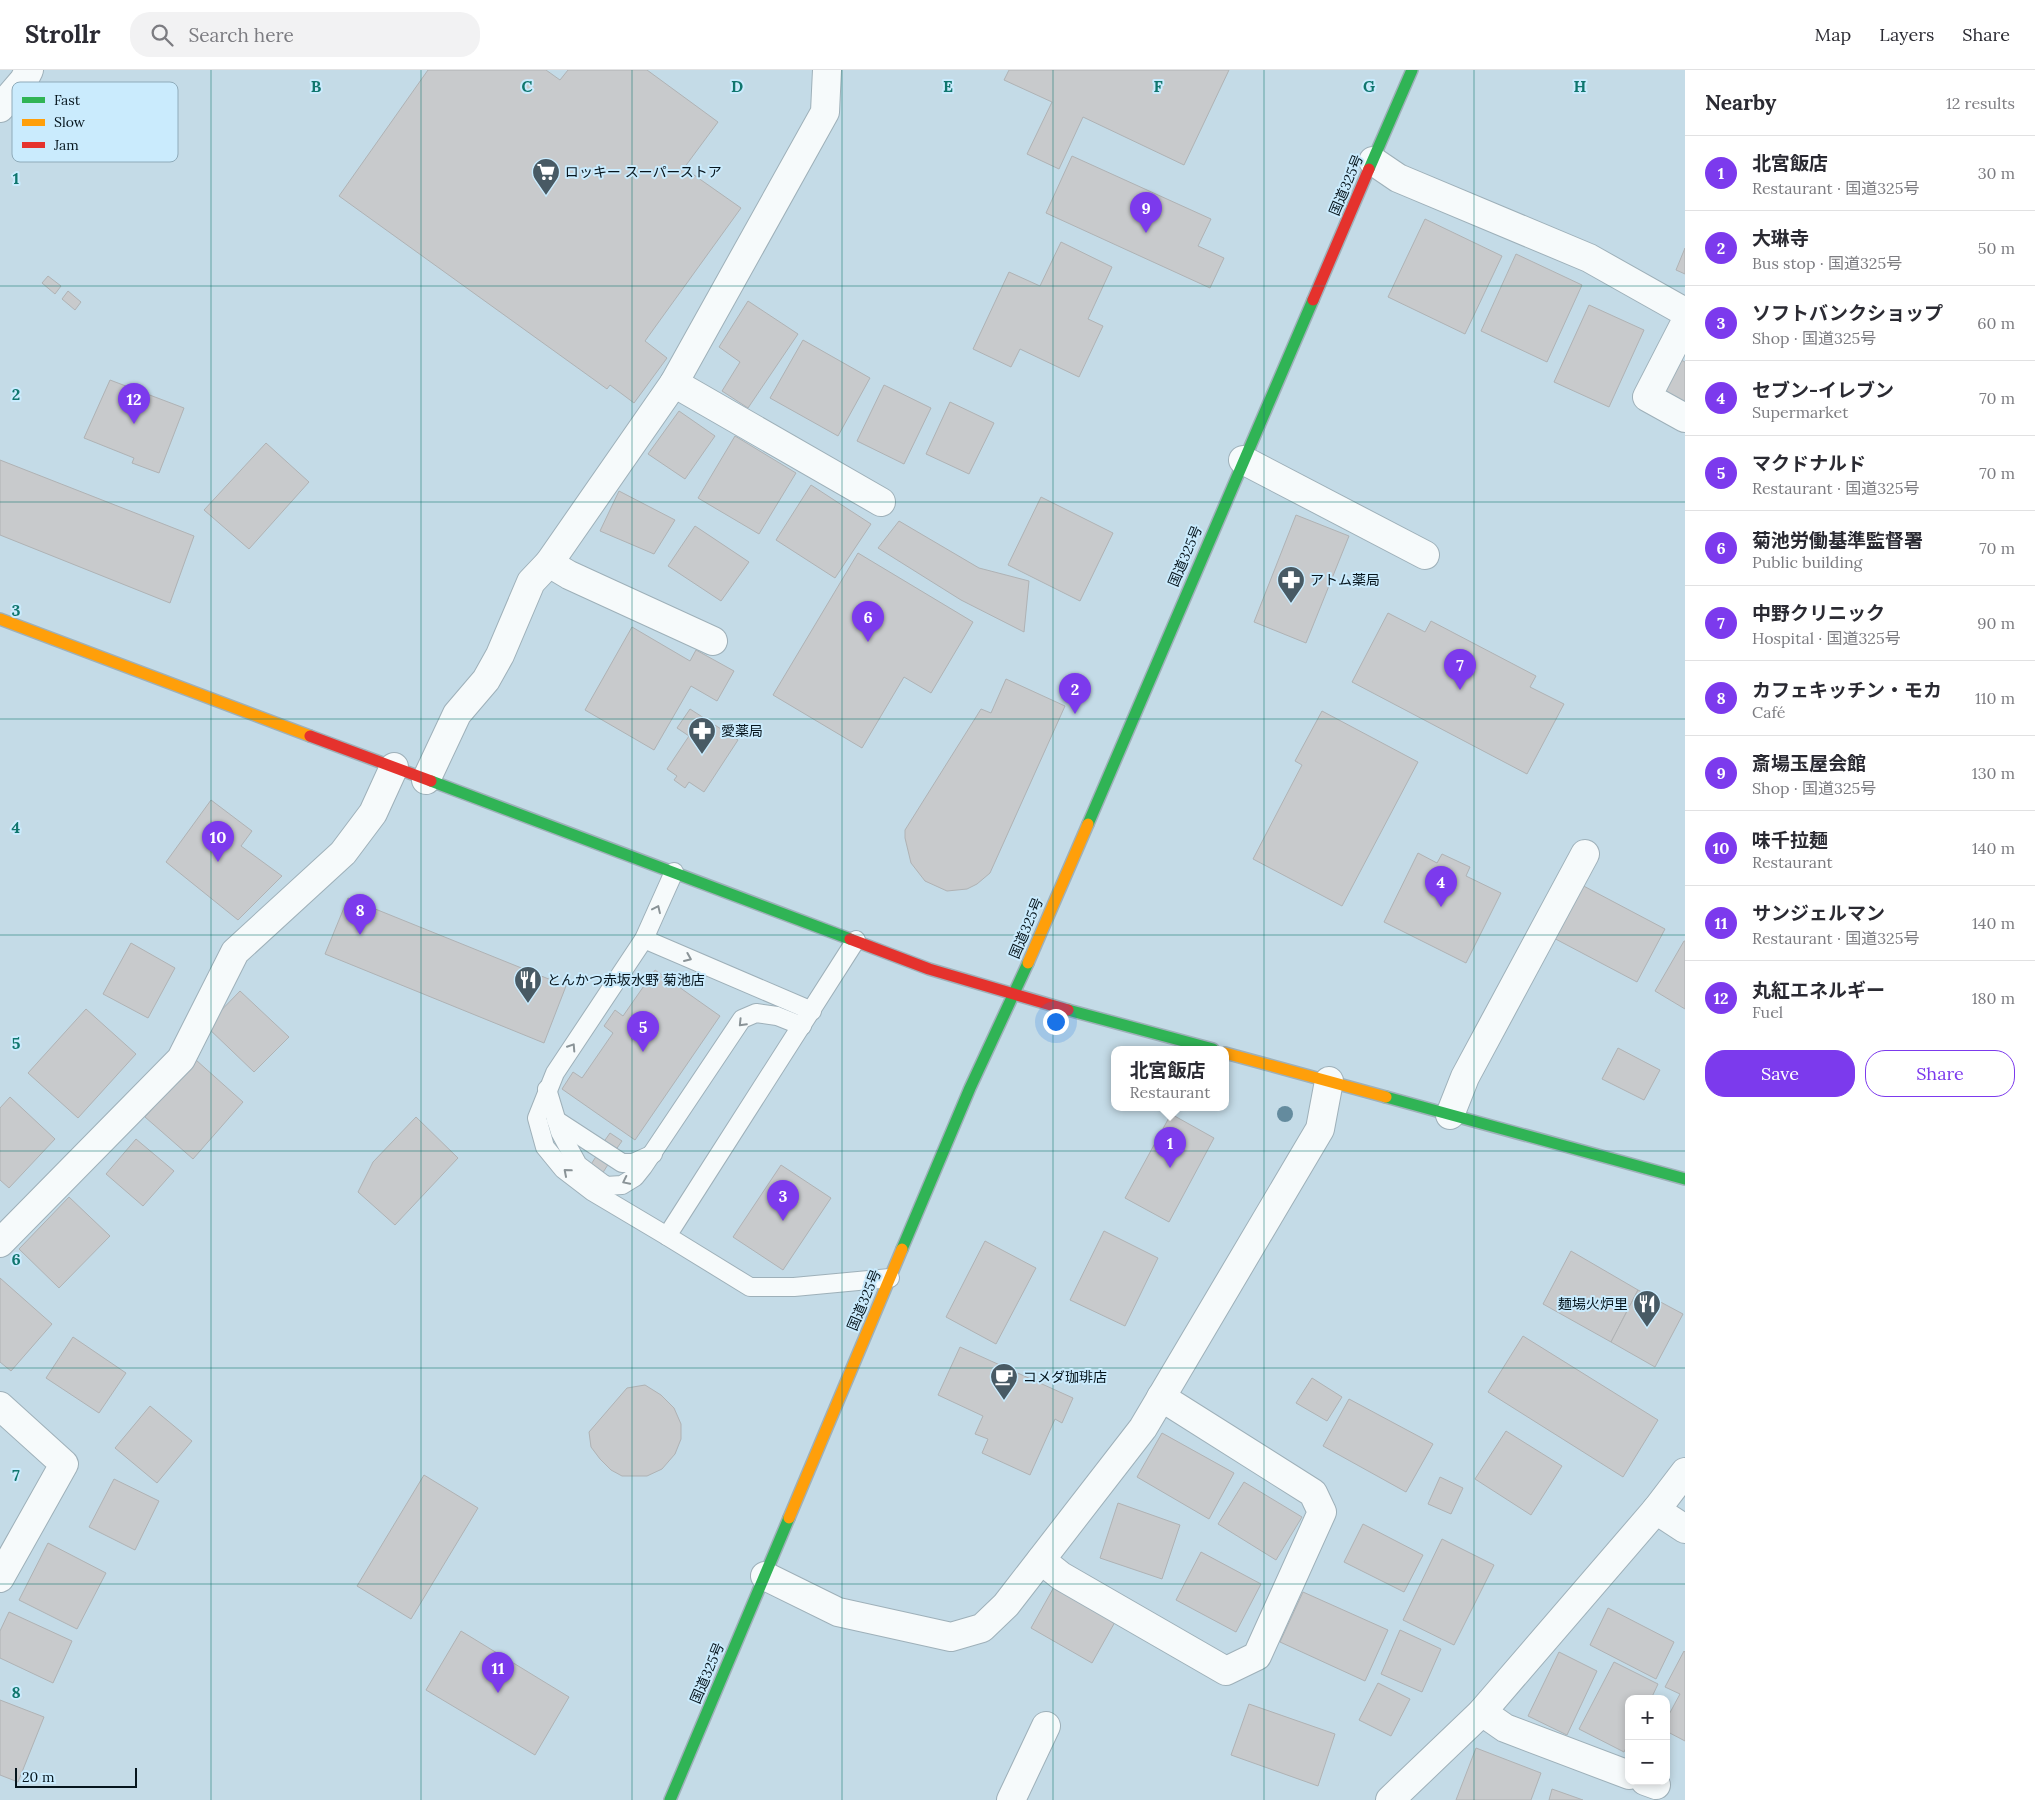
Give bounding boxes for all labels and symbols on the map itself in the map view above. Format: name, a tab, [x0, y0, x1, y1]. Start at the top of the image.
text: B	[311, 76, 322, 96]
text: C	[521, 76, 533, 96]
text: D	[731, 76, 743, 96]
text: E	[943, 76, 953, 96]
text: F	[1153, 76, 1163, 96]
text: G	[1363, 76, 1375, 96]
text: H	[1574, 76, 1587, 96]
legend	[12, 82, 178, 162]
text: Fast	[54, 91, 81, 109]
text: Slow	[54, 113, 86, 131]
text: Jam	[53, 136, 79, 154]
street label: 国道325号	[1325, 152, 1367, 218]
supermarket icon: ロッキー スーパーストア	[531, 157, 561, 196]
place label: ロッキー スーパーストア	[565, 163, 722, 181]
text: 1	[13, 168, 19, 188]
pin: 9	[1130, 192, 1162, 233]
pin: 12	[118, 383, 150, 424]
text: 2	[12, 384, 20, 404]
street label: 国道325号	[1164, 523, 1206, 589]
pharmacy icon: アトム薬局	[1276, 565, 1306, 604]
place label: アトム薬局	[1310, 571, 1380, 589]
text: 3	[12, 600, 21, 620]
pin: 6	[852, 601, 884, 642]
pin: 7	[1444, 649, 1476, 690]
pin: 2	[1059, 673, 1091, 714]
pharmacy icon: 愛薬局	[687, 716, 717, 755]
place label: 愛薬局	[721, 722, 763, 740]
text: 4	[12, 817, 21, 837]
pin: 10	[202, 821, 234, 862]
pin: 4	[1425, 866, 1457, 907]
pin: 8	[344, 894, 376, 935]
street label: 国道325号	[1005, 895, 1047, 961]
one-way arrow	[651, 906, 661, 915]
one-way arrow	[683, 952, 692, 963]
restaurant icon: とんかつ赤坂水野 菊池店	[513, 965, 543, 1004]
place label: とんかつ赤坂水野 菊池店	[547, 971, 705, 989]
your location	[1043, 1009, 1069, 1035]
pin: 5	[627, 1011, 659, 1052]
one-way arrow	[738, 1017, 747, 1026]
text: 5	[12, 1033, 21, 1053]
one-way arrow	[565, 1044, 575, 1053]
pin: 1	[1154, 1127, 1186, 1168]
one-way arrow	[563, 1168, 572, 1177]
one-way arrow	[623, 1175, 632, 1185]
pin: 3	[767, 1180, 799, 1221]
text: 6	[11, 1249, 21, 1269]
street label: 国道325号	[843, 1267, 885, 1333]
restaurant icon: 麺場火炉里	[1632, 1289, 1662, 1328]
place label: 麺場火炉里	[1558, 1295, 1628, 1313]
cafe icon: コメダ珈琲店	[989, 1362, 1019, 1401]
place label: コメダ珈琲店	[1023, 1368, 1107, 1386]
text: 7	[12, 1465, 20, 1485]
street label: 国道325号	[686, 1640, 728, 1706]
pin: 11	[482, 1652, 514, 1693]
text: 8	[11, 1682, 21, 1702]
scale bar	[15, 1765, 138, 1788]

